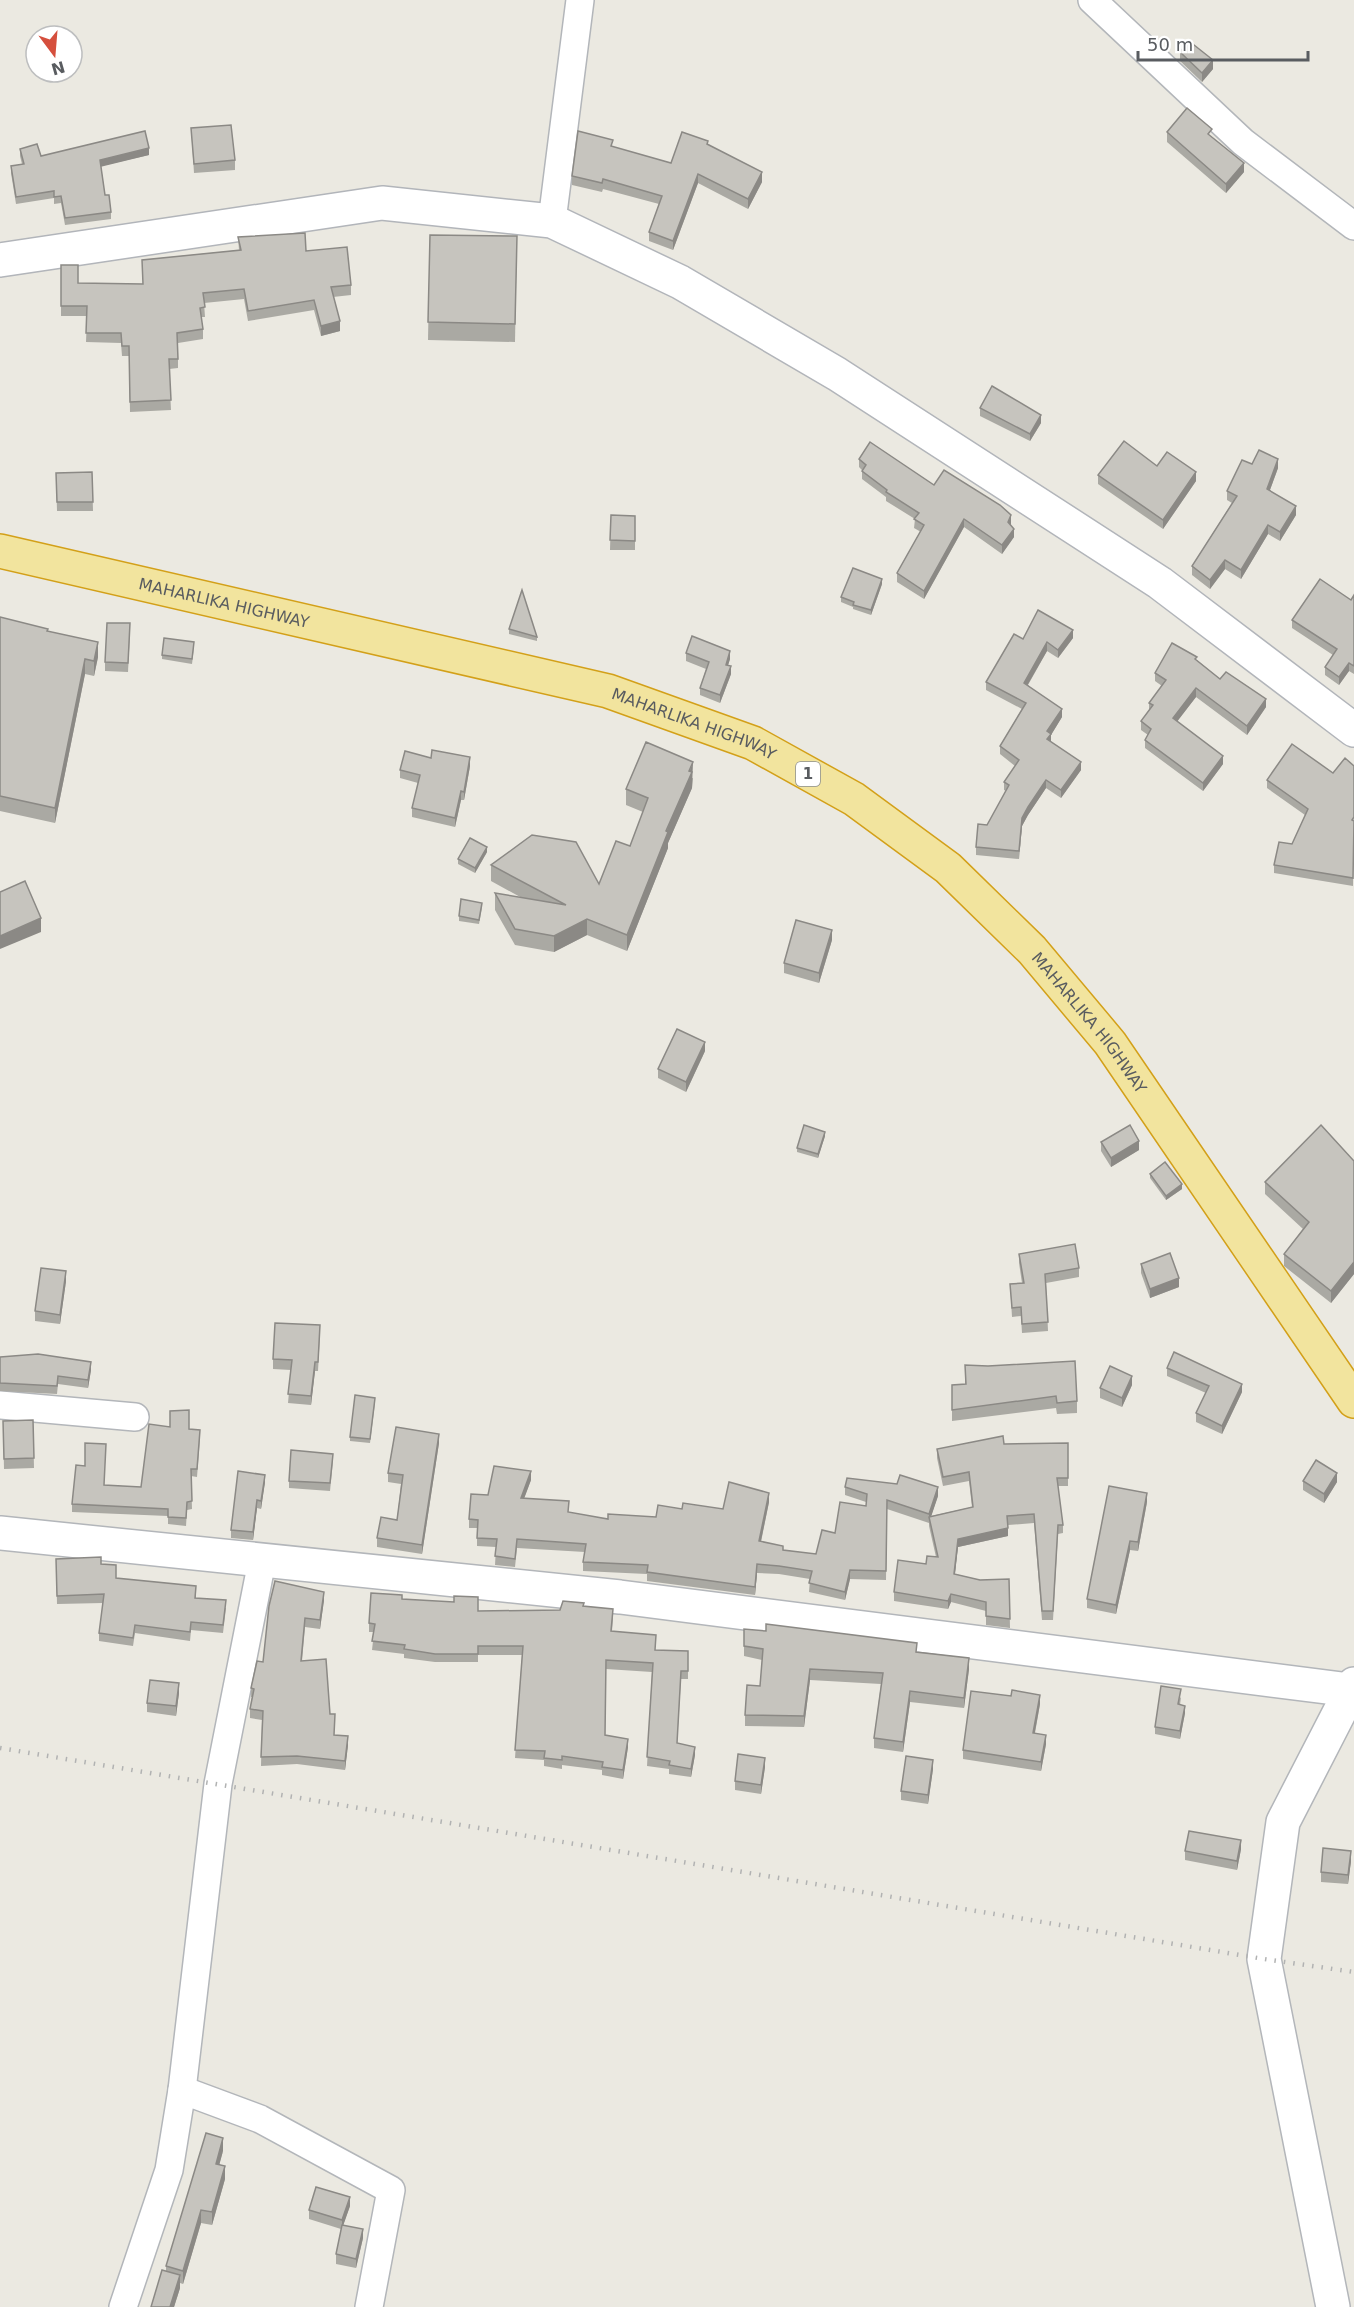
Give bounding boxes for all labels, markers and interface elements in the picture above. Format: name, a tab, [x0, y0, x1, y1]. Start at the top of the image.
north arrow	[24, 24, 84, 84]
scale bar	[1138, 24, 1308, 62]
text: 50 m	[1147, 34, 1193, 55]
text: N	[49, 57, 67, 79]
street label: MAHARLIKA HIGHWAY	[137, 574, 311, 631]
street label: MAHARLIKA HIGHWAY	[609, 684, 780, 764]
road number: 1	[796, 762, 820, 786]
street label: MAHARLIKA HIGHWAY	[1028, 948, 1151, 1097]

